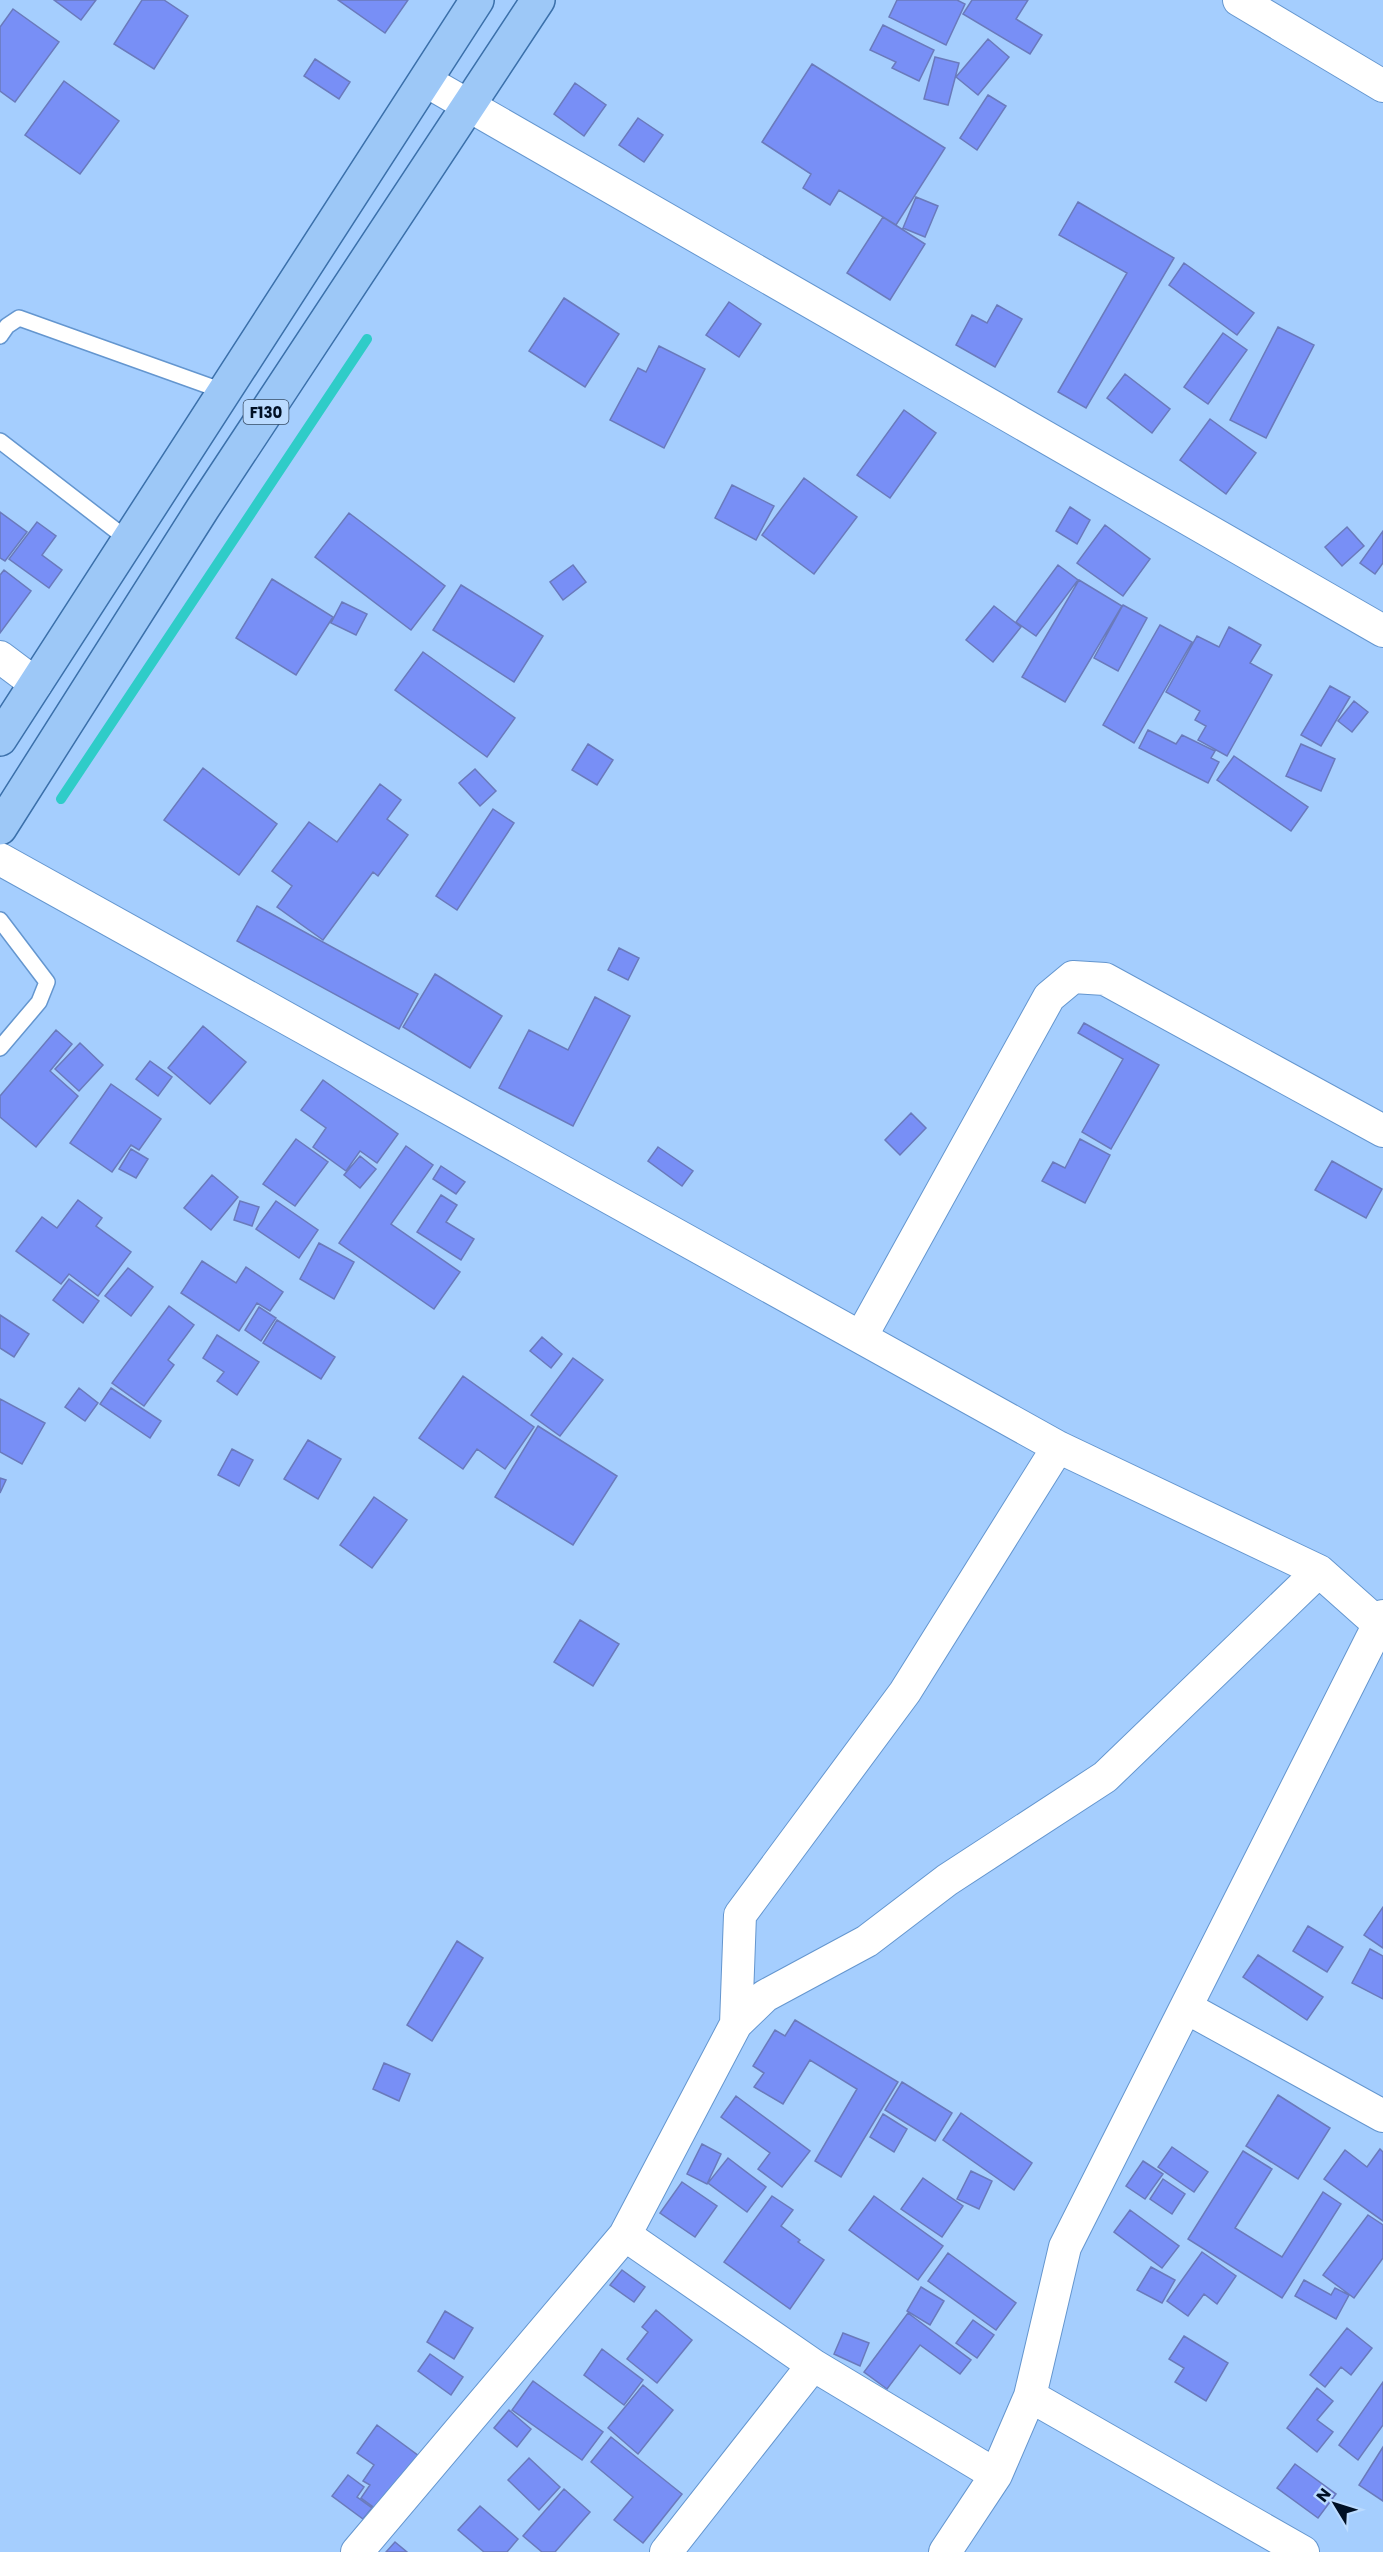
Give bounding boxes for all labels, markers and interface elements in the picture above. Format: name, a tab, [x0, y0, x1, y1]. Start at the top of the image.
road number: F130	[244, 400, 288, 424]
north arrow	[1305, 2474, 1365, 2534]
text: N	[1311, 2483, 1336, 2507]

